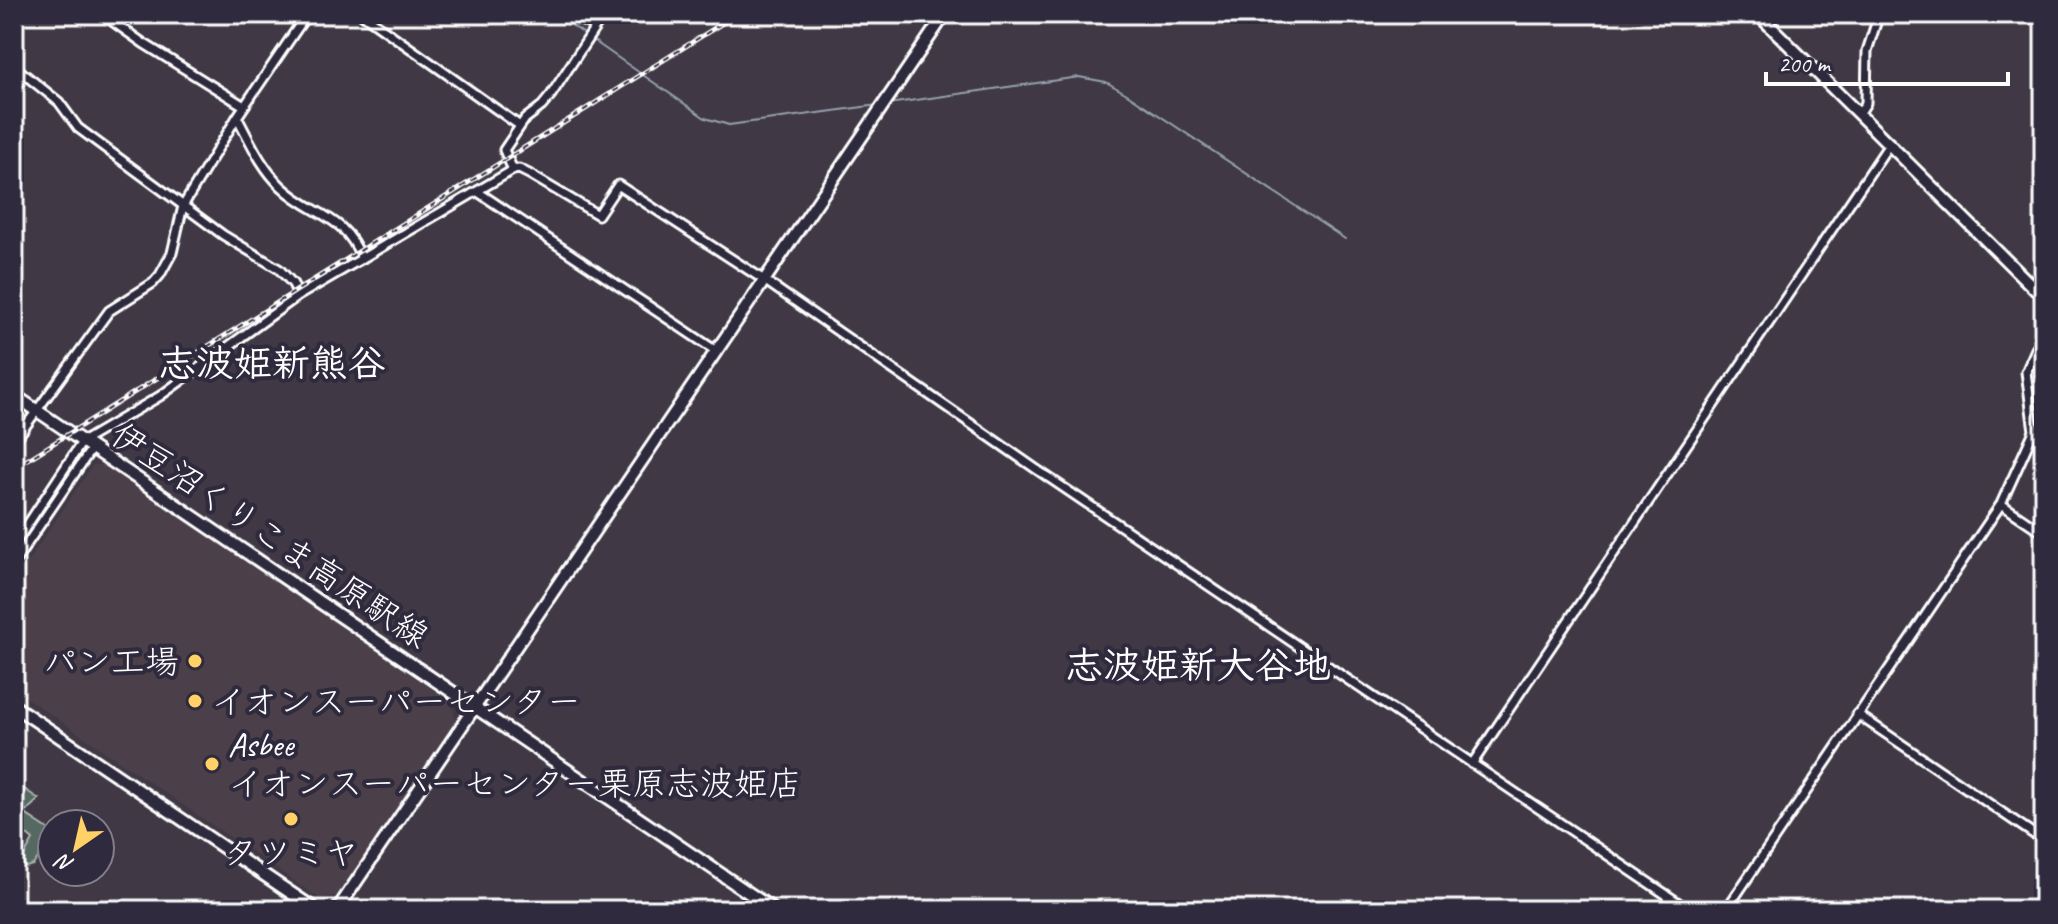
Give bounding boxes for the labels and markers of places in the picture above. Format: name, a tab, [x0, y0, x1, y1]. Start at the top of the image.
place label: パン工場	[43, 640, 179, 683]
marker: パン工場	[186, 652, 204, 670]
place label: イオンスーパーセンター	[211, 680, 581, 723]
marker: イオンスーパーセンター	[186, 692, 204, 710]
place label: Asbee イオンスーパーセンター栗原志波姫店	[228, 723, 802, 805]
marker: Asbee イオンスーパーセンター栗原志波姫店	[203, 755, 221, 773]
marker: タツミヤ	[282, 810, 300, 828]
place label: タツミヤ	[223, 831, 359, 874]

